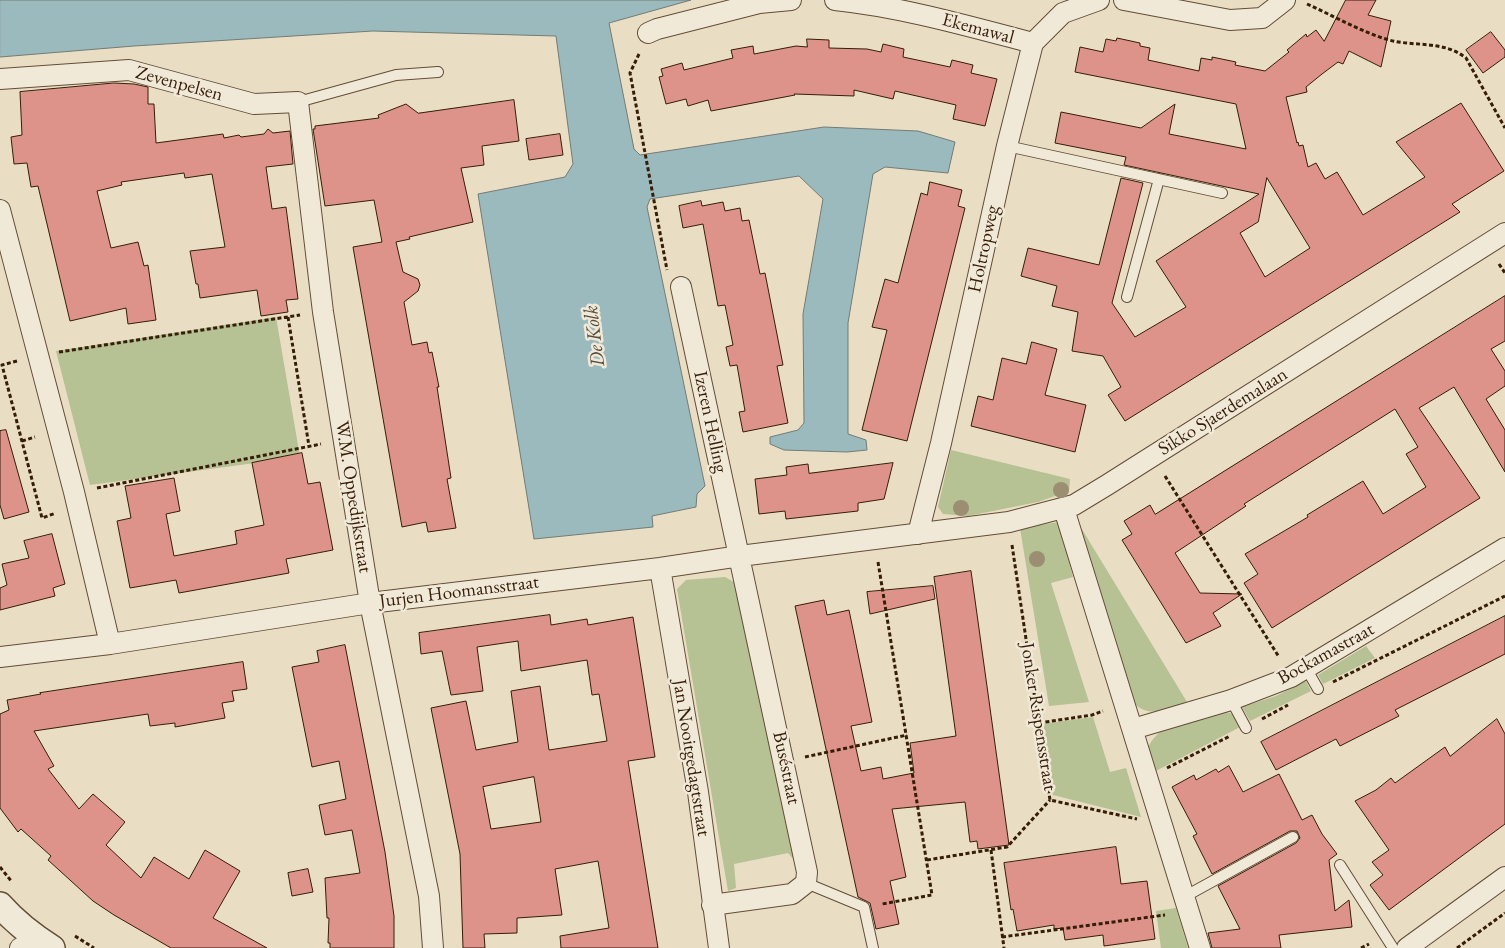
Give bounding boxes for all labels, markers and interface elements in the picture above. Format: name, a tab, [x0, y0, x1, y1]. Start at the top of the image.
street label: Ekemawal	[939, 8, 1017, 50]
street label: Zevenpelsen	[133, 61, 225, 107]
street label: Holtropweg	[964, 203, 1004, 295]
water label: De Kolk	[579, 304, 611, 368]
street label: Sikko Sjaerdemalaan	[1154, 363, 1292, 461]
street label: Izeren Helling	[688, 369, 732, 475]
street label: W.M. Oppedijkstraat	[330, 419, 376, 575]
street label: Jurjen Hoomansstraat	[378, 571, 540, 613]
street label: Bockamastraat	[1274, 618, 1378, 690]
street label: Jonker Rispensstraat	[1015, 641, 1061, 793]
street label: Jan Nooitgedagtstraat	[667, 678, 715, 838]
street label: Buséstraat	[767, 729, 805, 807]

